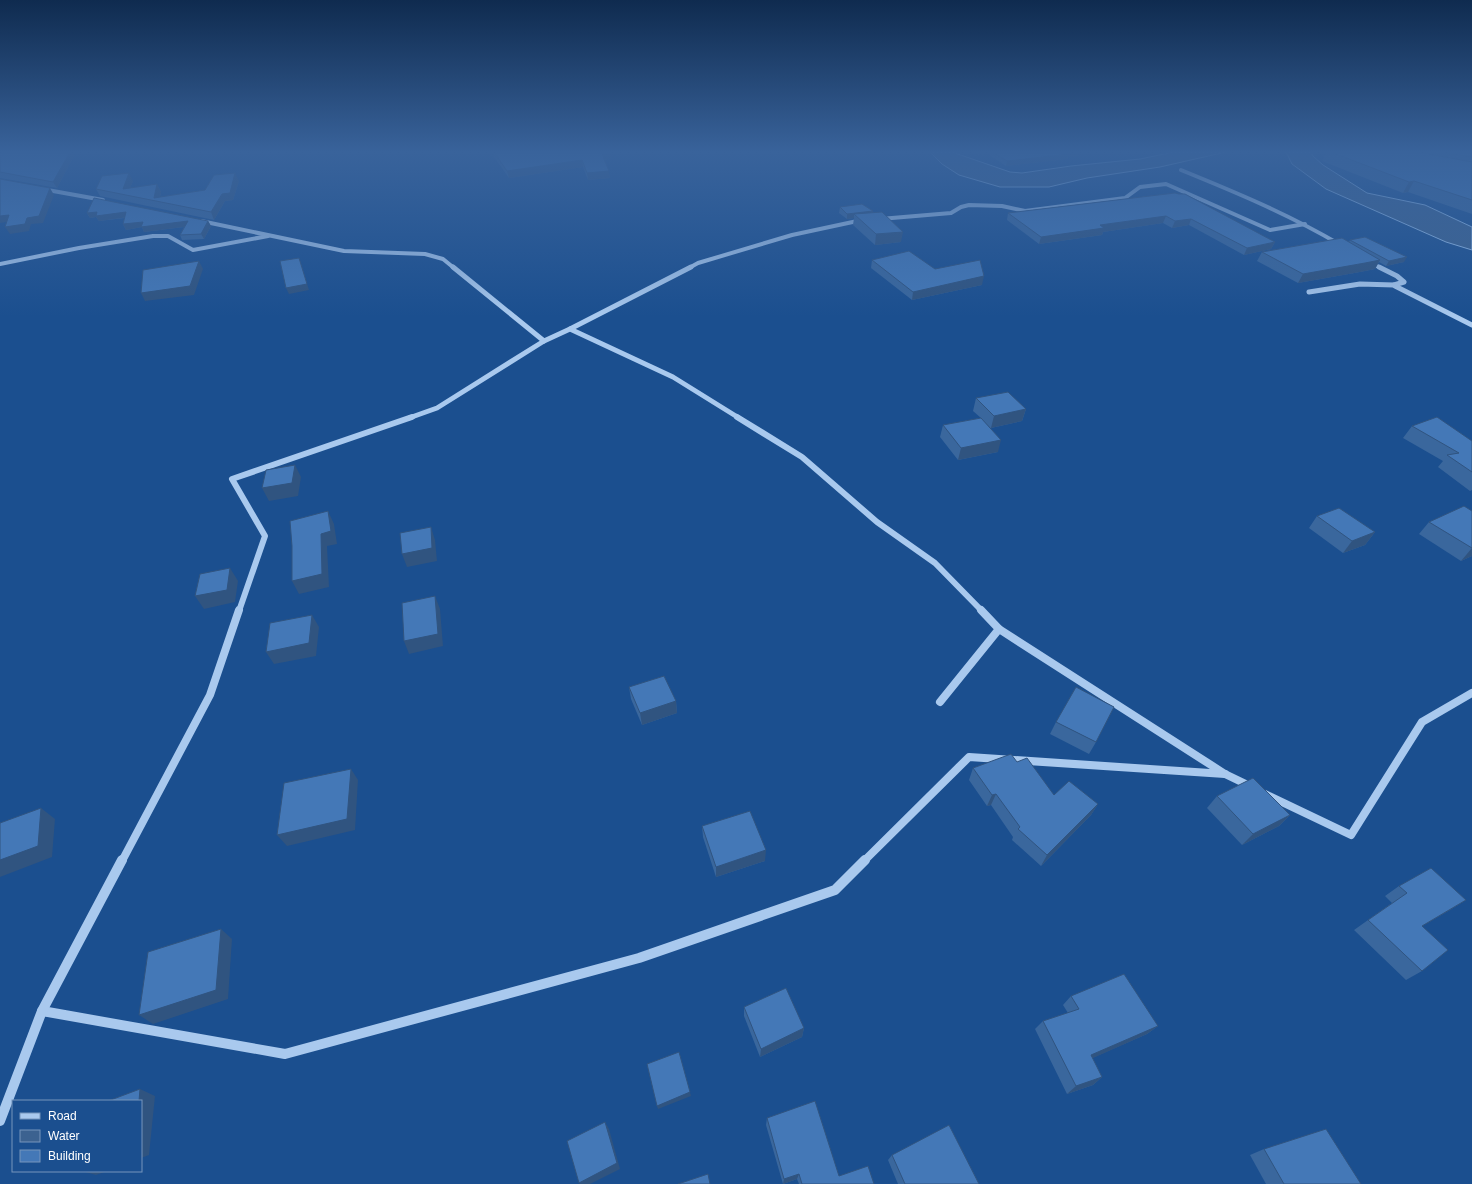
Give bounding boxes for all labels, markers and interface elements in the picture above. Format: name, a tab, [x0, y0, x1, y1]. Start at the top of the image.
legend	[12, 1100, 142, 1172]
text: Road	[48, 1109, 77, 1123]
text: Water	[48, 1129, 80, 1143]
text: Building	[48, 1149, 91, 1163]

